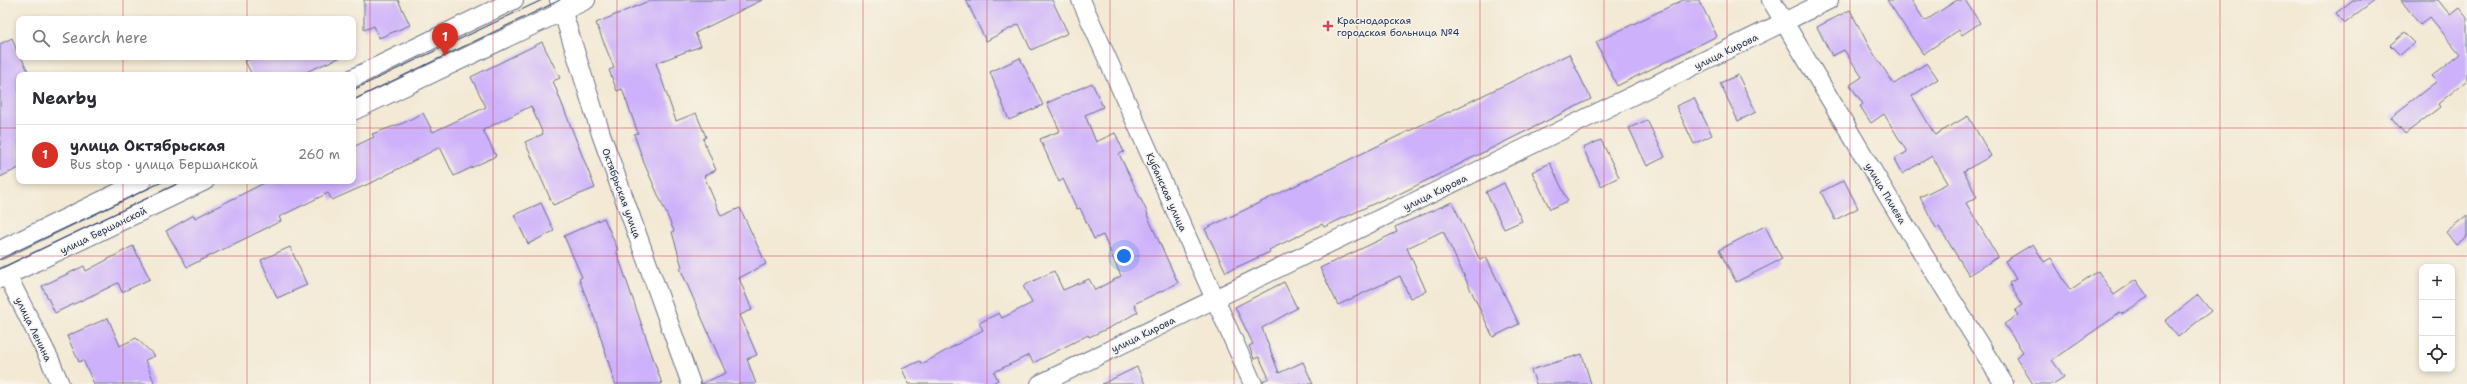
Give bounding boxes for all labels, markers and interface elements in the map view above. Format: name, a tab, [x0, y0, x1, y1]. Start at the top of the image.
place label: Краснодарская городская больница №4	[1337, 14, 1460, 39]
search box	[16, 16, 356, 60]
marker: Краснодарская городская больница №4	[1322, 20, 1334, 32]
pin: 1	[432, 23, 458, 56]
icon: search	[30, 27, 52, 49]
text: Search here	[62, 28, 148, 48]
street label: улица Кирова	[1692, 30, 1761, 73]
text: Nearby	[32, 87, 97, 109]
text: улица Октябрьская	[70, 136, 225, 156]
text: 1	[42, 146, 48, 163]
text: 260 m	[298, 146, 340, 163]
street label: Октябрьская улица	[599, 146, 644, 241]
street label: Кубанская улица	[1143, 151, 1190, 234]
text: Bus stop · улица Бершанской	[70, 156, 258, 173]
street label: улица Плиева	[1862, 160, 1909, 227]
street label: улица Кирова	[1401, 171, 1470, 214]
street label: улица Бершанской	[58, 204, 149, 257]
your location	[1114, 246, 1134, 266]
map controls	[2419, 264, 2455, 372]
button: +	[2419, 264, 2455, 300]
street label: улица Ленина	[12, 295, 55, 364]
button: −	[2419, 300, 2455, 336]
street label: улица Кирова	[1109, 313, 1178, 356]
button: locate	[2419, 336, 2455, 372]

